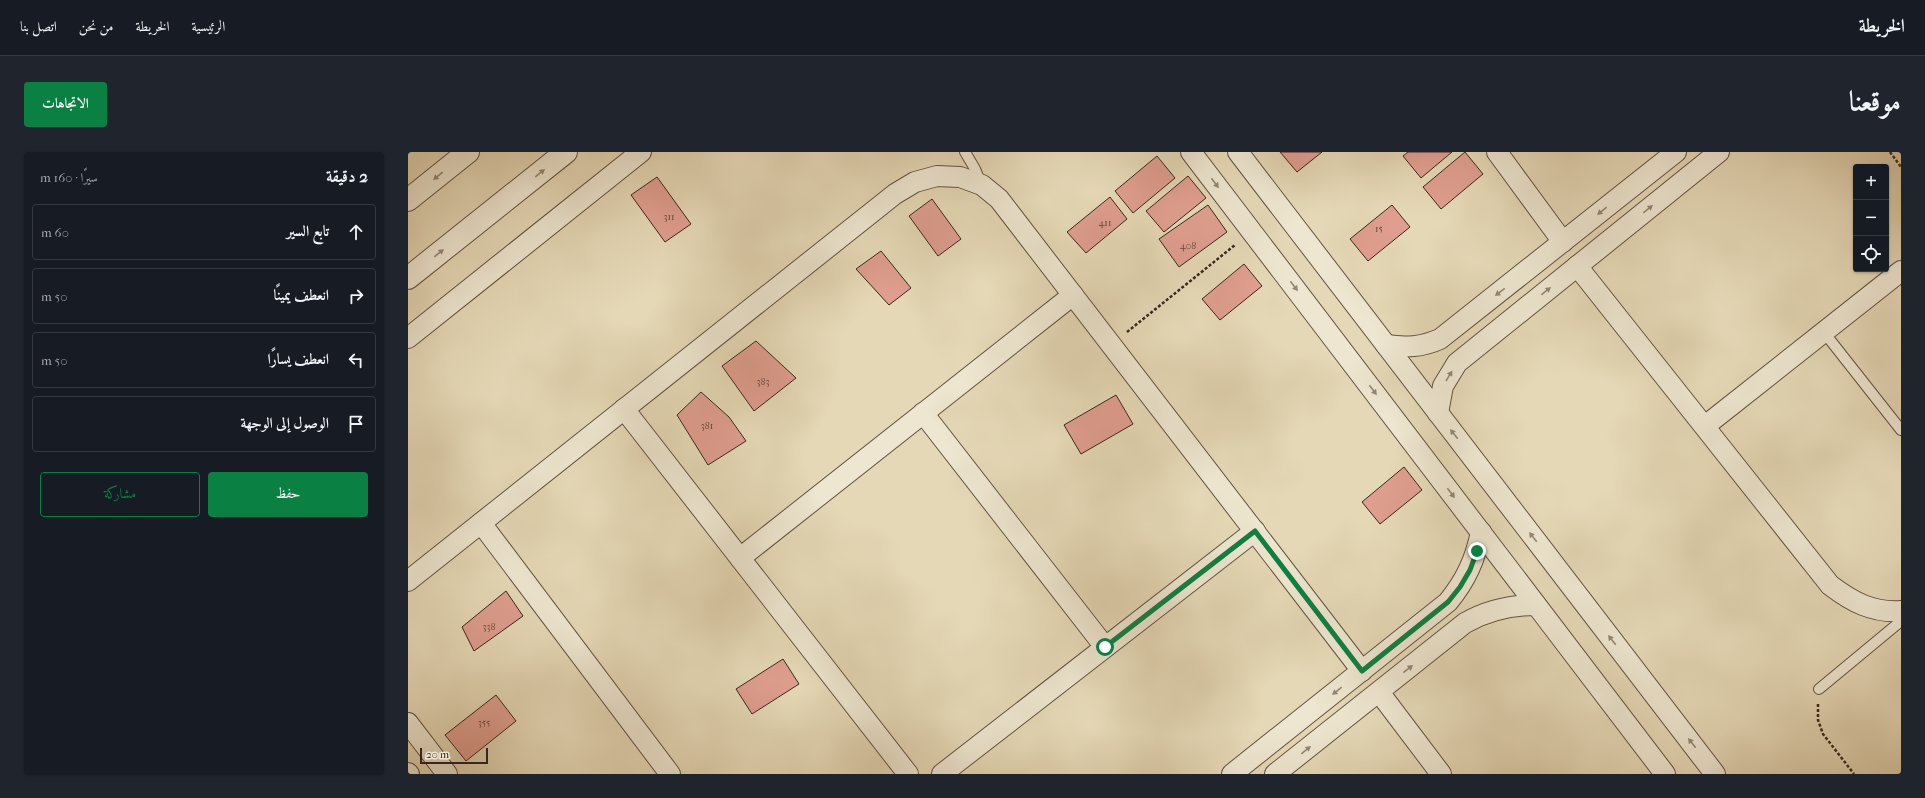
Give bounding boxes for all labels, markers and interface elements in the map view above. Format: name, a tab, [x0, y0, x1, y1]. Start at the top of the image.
text: الخريطة	[1859, 15, 1905, 37]
text: اتصل بنا	[20, 18, 57, 35]
text: من نحن	[79, 18, 114, 35]
text: الخريطة	[136, 18, 170, 35]
text: الرئيسية	[192, 18, 225, 35]
button: الاتجاهات	[24, 82, 107, 127]
text: موقعنا	[1849, 85, 1901, 118]
map controls	[1853, 164, 1889, 272]
button: +	[1853, 164, 1889, 200]
text: 2 دقيقة	[326, 166, 368, 186]
one-way arrow	[535, 168, 546, 177]
text: سيرًا · 160 m	[40, 170, 98, 185]
one-way arrow	[433, 172, 444, 180]
one-way arrow	[1211, 178, 1219, 188]
button: −	[1853, 200, 1889, 236]
one-way arrow	[1642, 205, 1653, 214]
one-way arrow	[1596, 207, 1607, 216]
house number: 311	[663, 211, 675, 223]
house number: 411	[1098, 217, 1112, 229]
icon: ahead	[345, 221, 367, 243]
text: تابع السير	[287, 222, 329, 240]
house number: 15	[1375, 223, 1383, 235]
text: 60 m	[41, 225, 69, 240]
button: locate	[1853, 236, 1889, 272]
house number: 408	[1180, 240, 1196, 252]
one-way arrow	[433, 249, 444, 258]
one-way arrow	[1290, 281, 1298, 292]
icon: right	[345, 285, 367, 307]
text: انعطف يمينًا	[274, 286, 329, 304]
one-way arrow	[1541, 287, 1552, 296]
one-way arrow	[1495, 288, 1505, 296]
text: 50 m	[41, 289, 67, 304]
icon: left	[345, 349, 367, 371]
text: انعطف يسارًا	[268, 350, 329, 368]
text: 50 m	[41, 353, 67, 368]
one-way arrow	[1445, 370, 1452, 382]
house number: 383	[756, 376, 770, 388]
one-way arrow	[1368, 384, 1377, 395]
icon: arrive	[345, 413, 367, 435]
text: الوصول إلى الوجهة	[240, 414, 329, 432]
house number: 381	[701, 420, 713, 432]
one-way arrow	[1450, 428, 1458, 439]
button: مشاركة	[40, 472, 200, 517]
button: حفظ	[208, 472, 368, 517]
one-way arrow	[1447, 488, 1456, 499]
one-way arrow	[1529, 531, 1537, 542]
route end	[1468, 542, 1486, 560]
house number: 338	[482, 621, 496, 633]
one-way arrow	[1608, 634, 1617, 645]
route start	[1096, 638, 1114, 656]
one-way arrow	[1402, 664, 1413, 673]
one-way arrow	[1331, 686, 1342, 695]
house number: 355	[478, 717, 490, 729]
one-way arrow	[1687, 738, 1696, 749]
one-way arrow	[1300, 745, 1311, 754]
scale bar	[420, 746, 488, 765]
text: 20 m	[426, 748, 449, 761]

